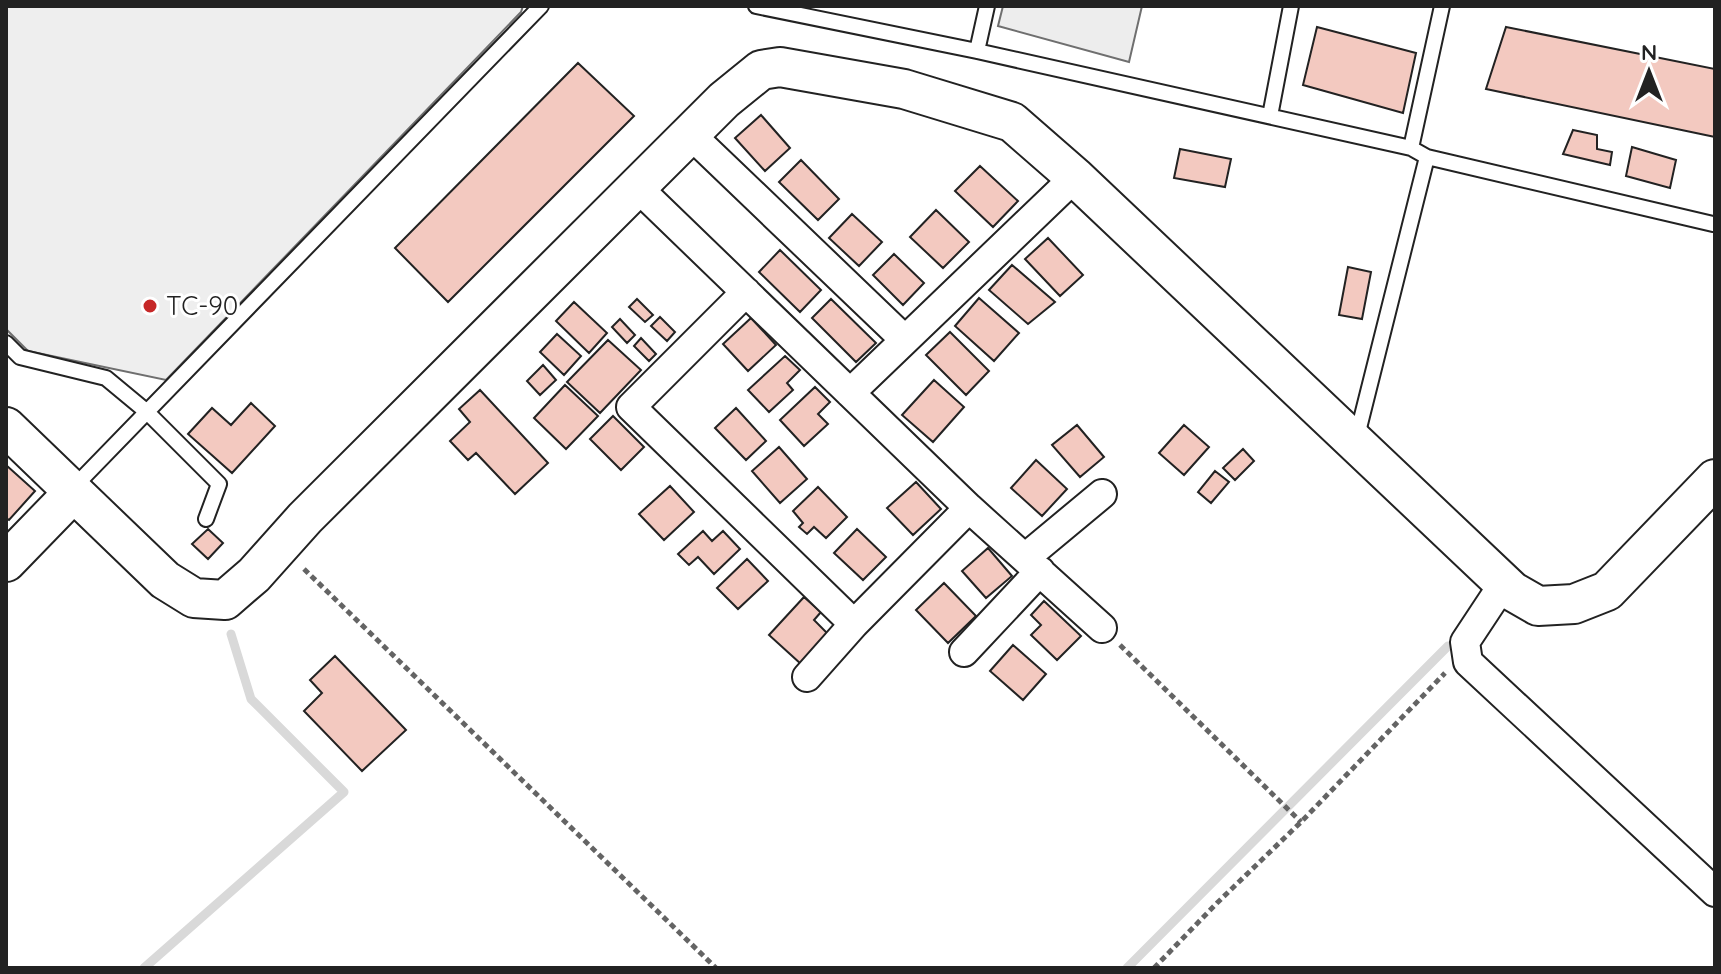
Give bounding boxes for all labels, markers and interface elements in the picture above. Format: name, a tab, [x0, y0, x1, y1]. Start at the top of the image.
north arrow	[1609, 32, 1689, 112]
text: N	[1641, 38, 1657, 66]
place label: TC-90	[166, 289, 238, 322]
marker: TC-90	[141, 297, 159, 315]

